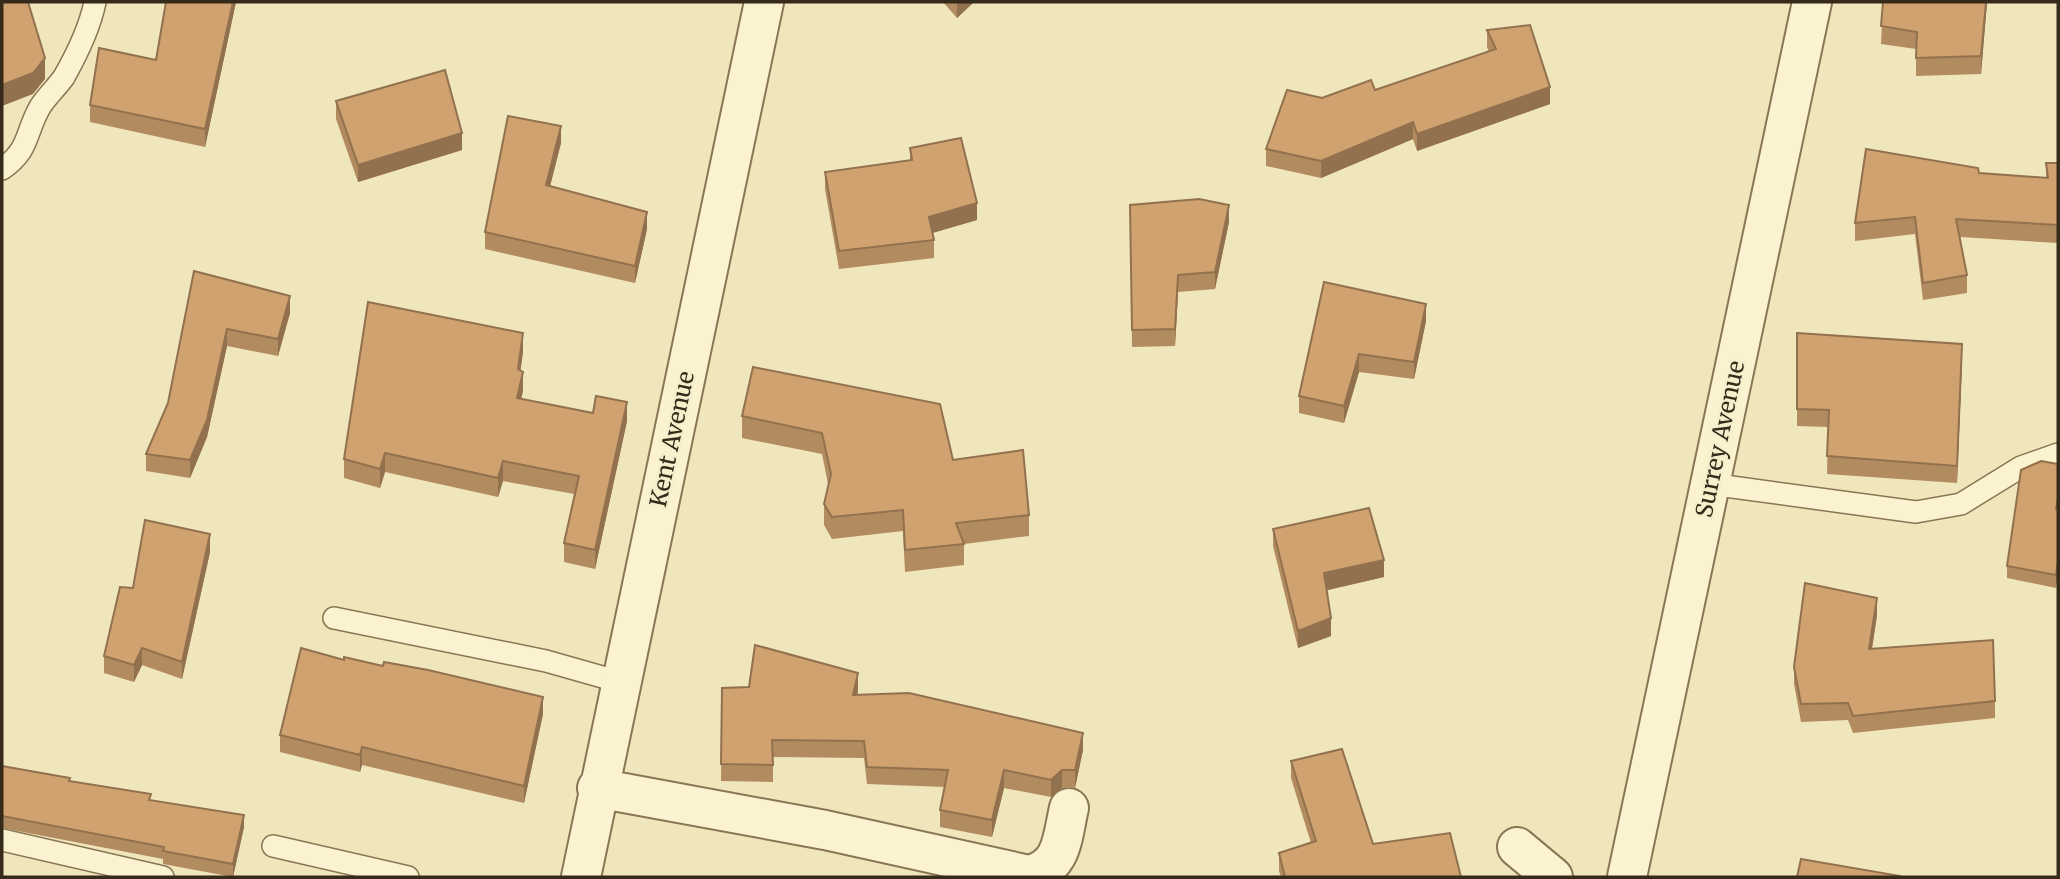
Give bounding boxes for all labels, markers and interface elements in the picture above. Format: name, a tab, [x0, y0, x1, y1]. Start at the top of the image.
street label: Surrey Avenue	[1689, 358, 1750, 520]
street label: Kent Avenue	[643, 368, 700, 509]

